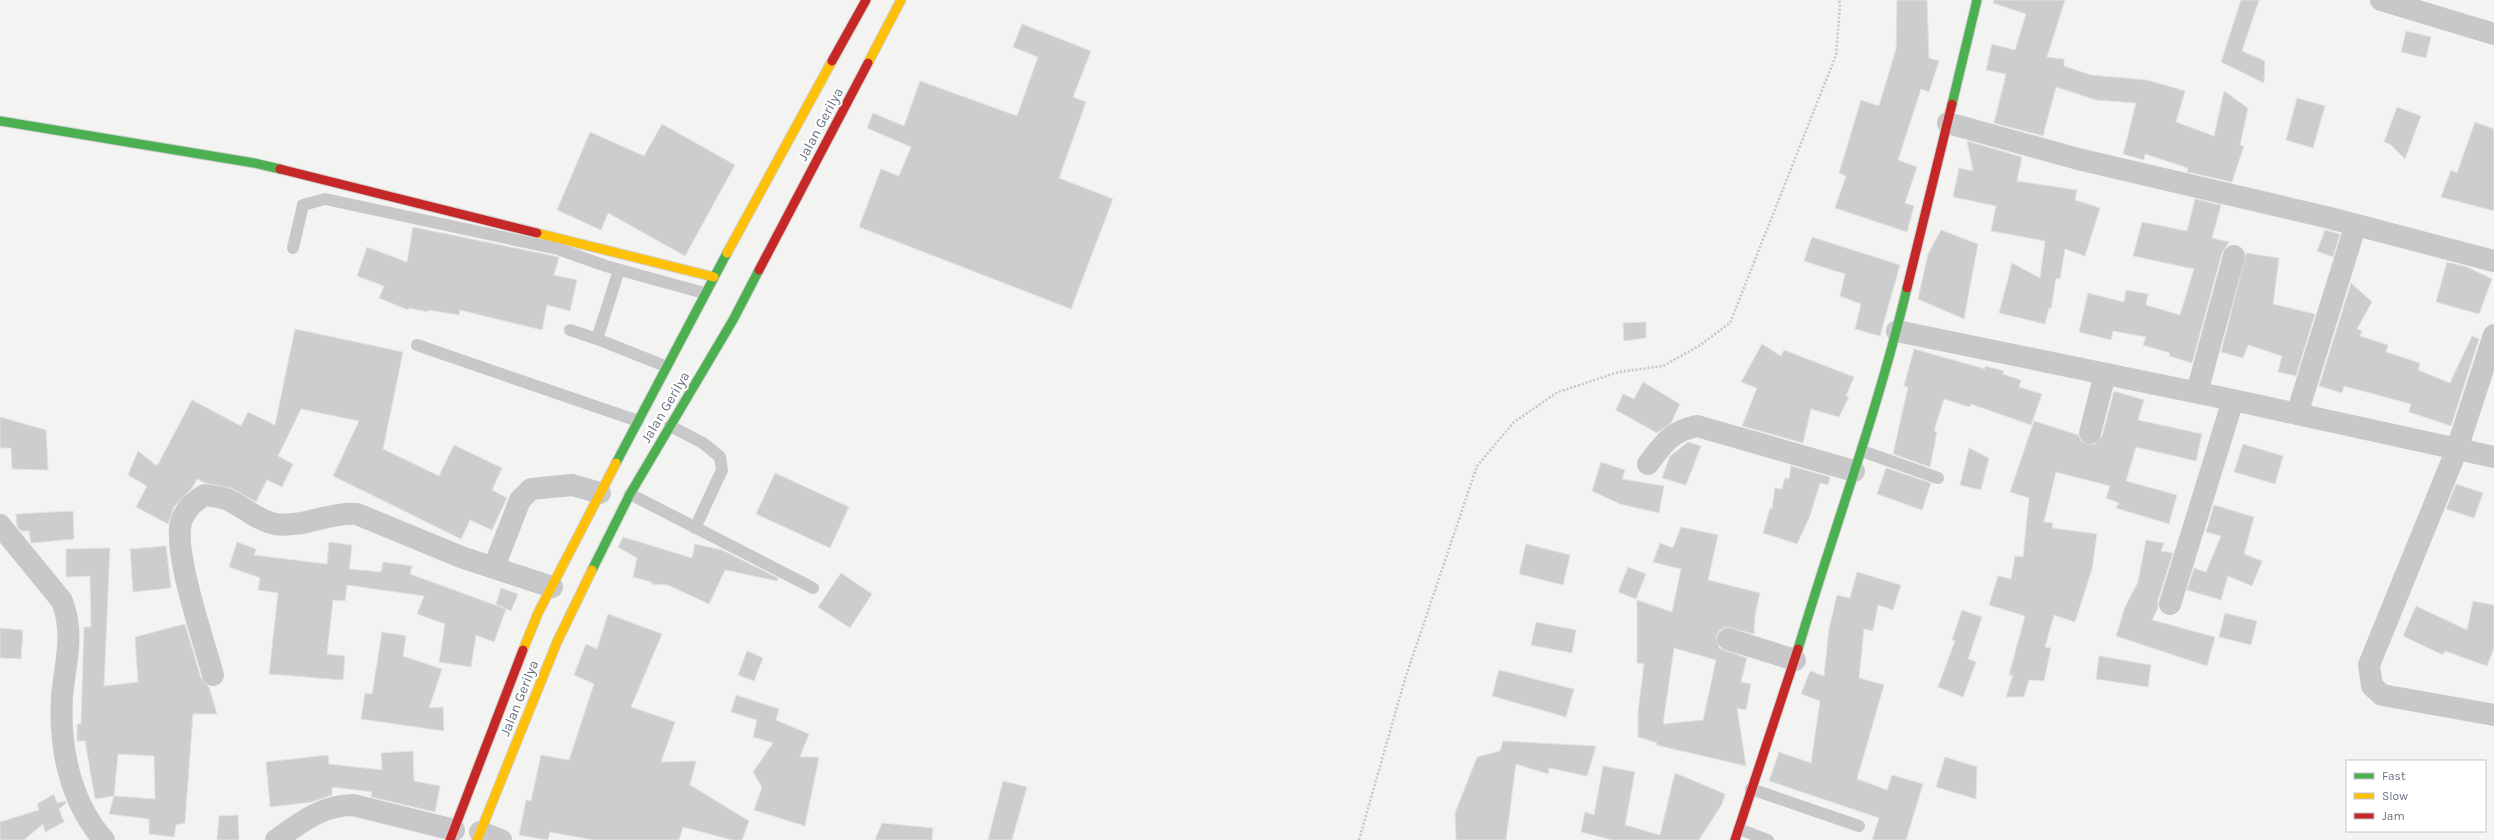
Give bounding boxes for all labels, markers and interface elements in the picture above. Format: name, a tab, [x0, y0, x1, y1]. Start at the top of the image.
street label: Jalan Gerilya	[794, 85, 847, 164]
street label: Jalan Gerilya	[637, 368, 693, 446]
street label: Jalan Gerilya	[497, 658, 542, 739]
legend	[2346, 760, 2486, 832]
text: Fast	[2382, 769, 2406, 783]
text: Slow	[2382, 789, 2408, 803]
text: Jam	[2382, 809, 2405, 823]

